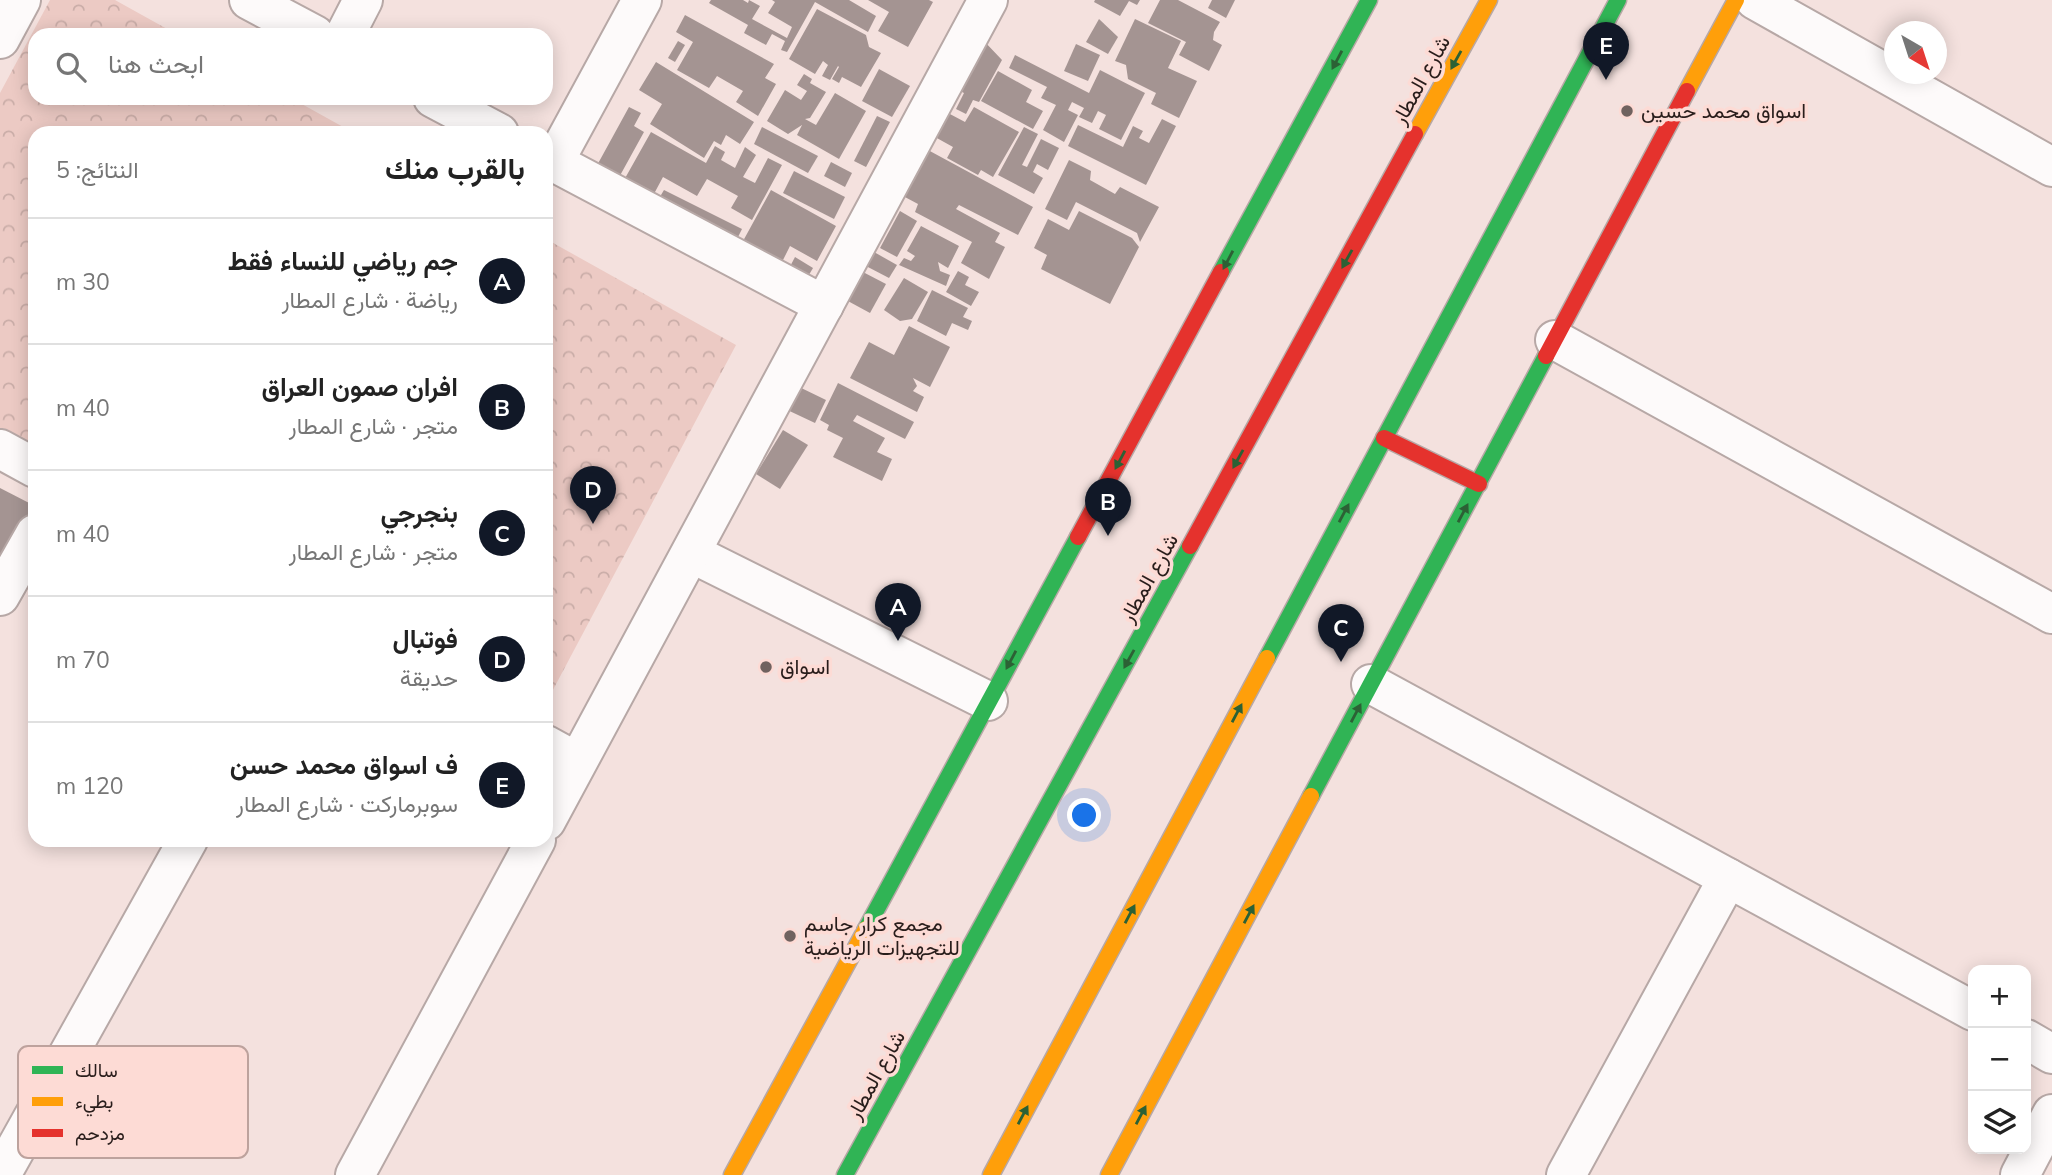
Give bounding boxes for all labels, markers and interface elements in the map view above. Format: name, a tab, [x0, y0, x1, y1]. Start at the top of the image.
north arrow	[1884, 21, 1947, 84]
pin: E	[1583, 22, 1629, 80]
search box	[28, 28, 553, 105]
street label: شارع المطار	[1385, 31, 1457, 130]
text: ابحث هنا	[108, 47, 204, 80]
icon: search	[52, 48, 90, 86]
one-way arrow	[1331, 50, 1342, 70]
one-way arrow	[1450, 50, 1462, 70]
place label: اسواق محمد حسين	[1641, 97, 1806, 124]
marker: اسواق محمد حسين	[1619, 103, 1635, 119]
text: بالقرب منك	[385, 149, 525, 187]
text: النتائج: 5	[56, 155, 138, 184]
text: جم رياضي للنساء فقط	[228, 244, 458, 277]
one-way arrow	[1222, 250, 1234, 270]
one-way arrow	[1341, 250, 1353, 269]
text: 30 m	[56, 267, 110, 296]
text: A	[493, 267, 511, 296]
text: رياضة · شارع المطار	[282, 285, 458, 314]
text: افران صمون العراق	[262, 370, 458, 403]
text: 40 m	[56, 393, 110, 422]
text: B	[494, 393, 510, 422]
text: متجر · شارع المطار	[289, 411, 458, 440]
one-way arrow	[1232, 449, 1244, 469]
one-way arrow	[1114, 450, 1125, 470]
pin: D	[570, 466, 616, 524]
pin: B	[1085, 478, 1131, 536]
text: بنجرجي	[381, 496, 458, 529]
one-way arrow	[1338, 503, 1350, 523]
one-way arrow	[1457, 503, 1469, 523]
text: 40 m	[56, 519, 110, 548]
text: C	[494, 519, 510, 548]
street label: شارع المطار	[1113, 529, 1185, 628]
text: متجر · شارع المطار	[289, 537, 458, 566]
pin: A	[875, 583, 921, 641]
pin: C	[1318, 604, 1364, 662]
text: فوتبال	[392, 622, 458, 655]
text: 70 m	[56, 645, 110, 674]
text: D	[493, 645, 511, 674]
one-way arrow	[1123, 649, 1135, 669]
one-way arrow	[1005, 650, 1017, 670]
place label: اسواق	[780, 653, 830, 680]
marker: اسواق	[758, 659, 774, 675]
text: حديقة	[400, 663, 458, 692]
one-way arrow	[1231, 704, 1243, 723]
one-way arrow	[1350, 704, 1362, 723]
text: ف اسواق محمد حسن	[230, 748, 458, 781]
text: 120 m	[56, 771, 124, 800]
text: E	[495, 771, 509, 800]
text: سوبرماركت · شارع المطار	[236, 789, 458, 818]
your location	[1067, 798, 1101, 832]
one-way arrow	[1124, 904, 1136, 924]
one-way arrow	[1243, 904, 1254, 924]
place label: مجمع كرار جاسم للتجهيزات الرياضية	[804, 910, 960, 961]
marker: مجمع كرار جاسم للتجهيزات الرياضية	[782, 928, 798, 944]
map controls	[1968, 965, 2031, 1154]
button: +	[1968, 965, 2031, 1028]
street label: شارع المطار	[840, 1026, 912, 1125]
button: −	[1968, 1028, 2031, 1091]
legend	[18, 1046, 248, 1158]
text: سالك	[75, 1058, 118, 1082]
text: بطيء	[75, 1089, 113, 1117]
button: layers	[1968, 1091, 2031, 1154]
one-way arrow	[1017, 1105, 1029, 1125]
one-way arrow	[1136, 1105, 1147, 1125]
text: مزدحم	[75, 1121, 125, 1146]

